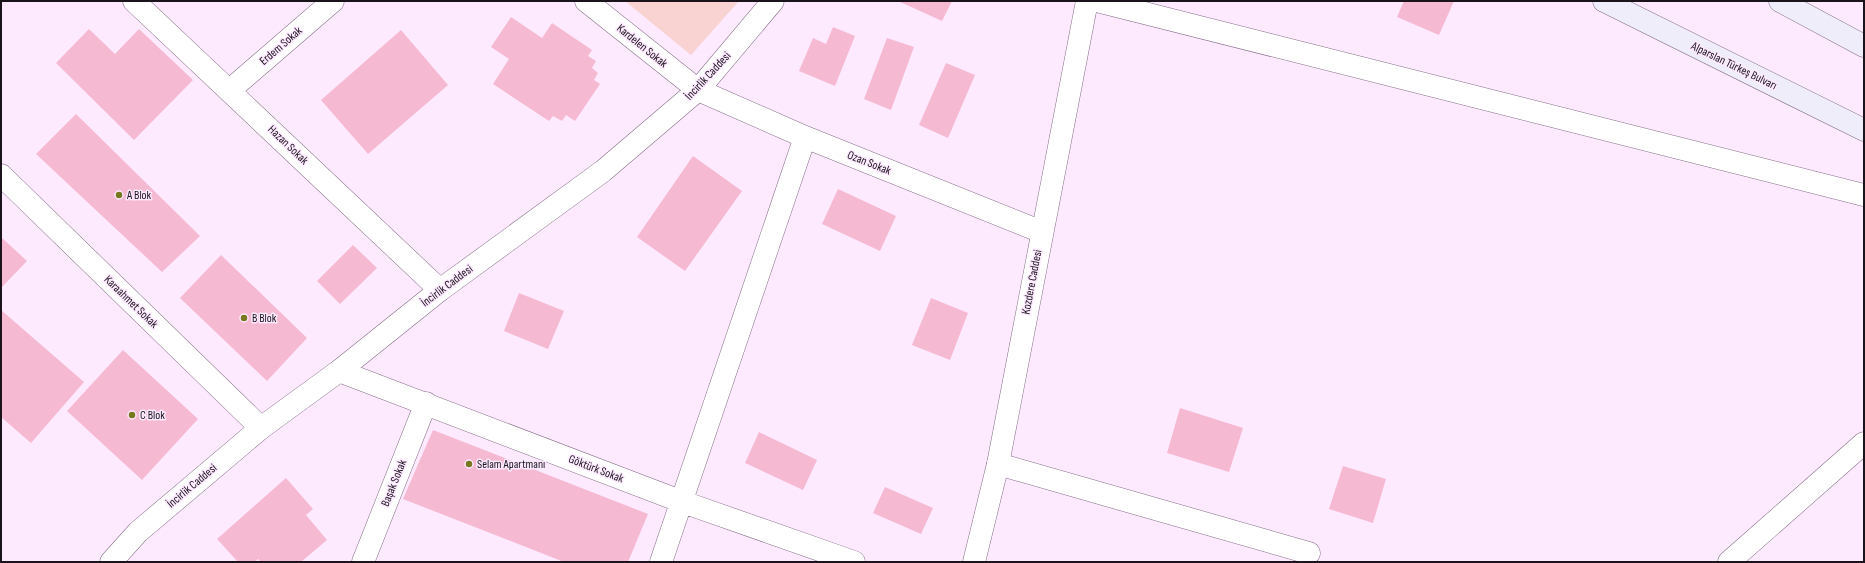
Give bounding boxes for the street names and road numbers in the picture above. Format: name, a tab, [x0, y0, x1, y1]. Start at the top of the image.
street label: Kardelen Sokak	[614, 21, 671, 71]
street label: Erdem Sokak	[257, 23, 306, 69]
street label: Alparslan Türkeş Bulvarı	[1688, 38, 1779, 93]
street label: İncirlik Caddesi	[682, 49, 734, 103]
street label: Hazan Sokak	[265, 122, 312, 168]
street label: Ozan Sokak	[845, 147, 893, 179]
street label: Kozdere Caddesi	[1018, 248, 1046, 316]
street label: İncirlik Caddesi	[418, 262, 476, 310]
street label: Karaahmet Sokak	[101, 272, 162, 332]
street label: Göktürk Sokak	[566, 452, 626, 487]
street label: Başak Sokak	[378, 457, 410, 509]
street label: İncirlik Caddesi	[164, 461, 220, 511]

